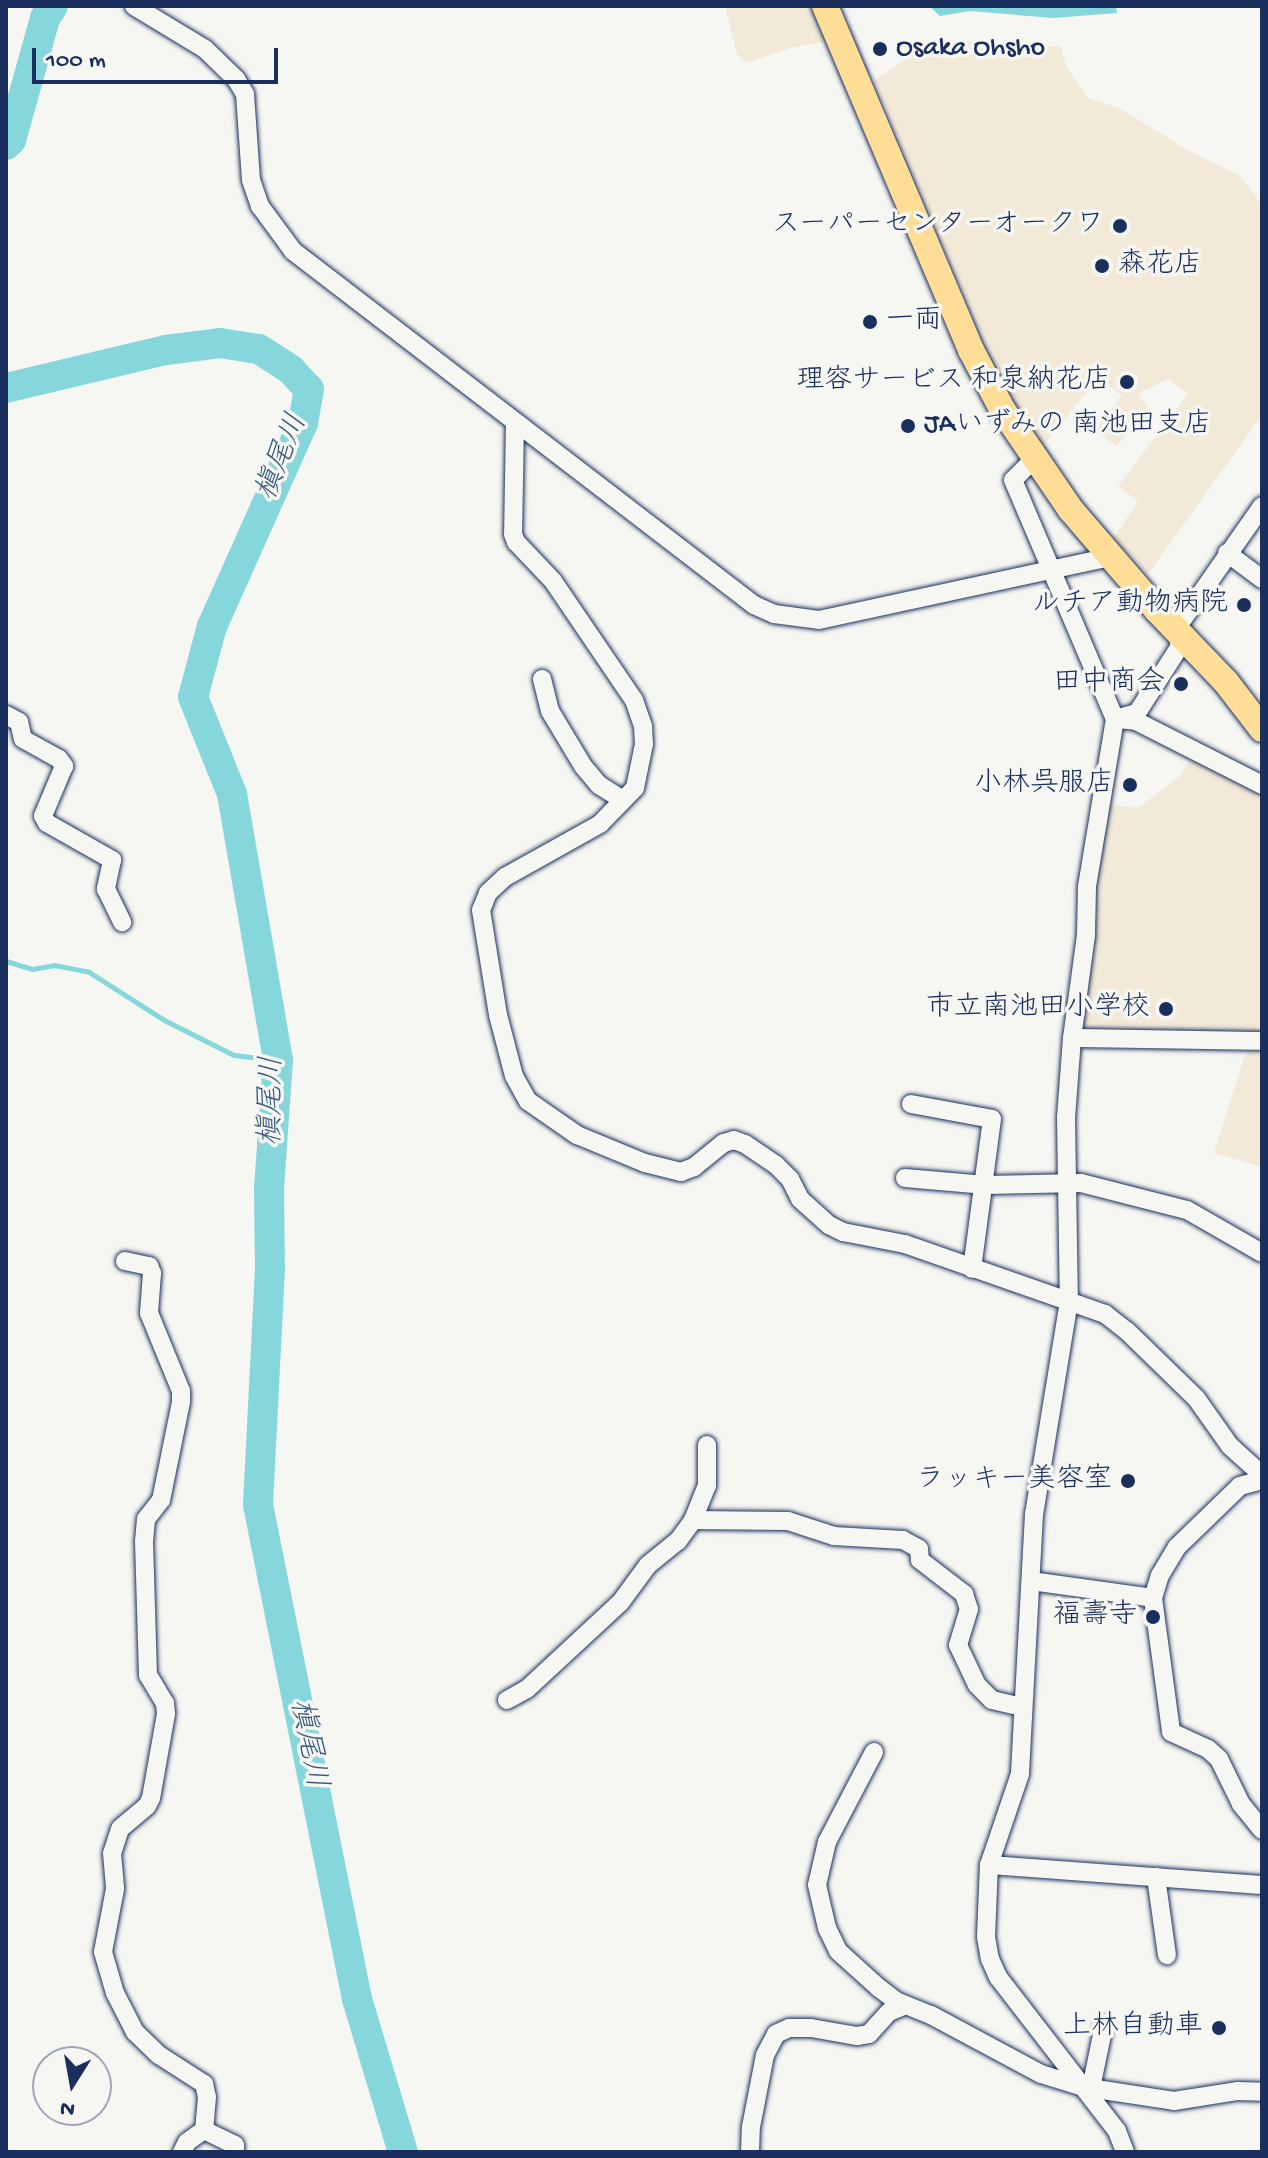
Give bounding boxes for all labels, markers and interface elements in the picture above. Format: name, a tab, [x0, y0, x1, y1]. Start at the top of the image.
scale bar	[36, 32, 282, 82]
place label: Osaka Ohsho	[896, 32, 1045, 66]
marker: Osaka Ohsho	[871, 40, 889, 58]
text: 100 m	[46, 47, 106, 76]
place label: スーパーセンターオークワ	[769, 209, 1104, 243]
marker: スーパーセンターオークワ	[1111, 217, 1129, 235]
place label: 森花店	[1118, 249, 1202, 283]
marker: 森花店	[1093, 257, 1111, 275]
place label: 一両	[886, 305, 942, 339]
marker: 一両	[861, 313, 879, 331]
place label: 理容サービス 和泉納花店	[796, 365, 1111, 399]
marker: 理容サービス 和泉納花店	[1118, 373, 1136, 391]
place label: JAいずみの 南池田支店	[924, 409, 1214, 443]
water label: 槇尾川	[250, 410, 318, 506]
marker: JAいずみの 南池田支店	[899, 417, 917, 435]
place label: ルチア動物病院	[1032, 588, 1228, 622]
marker: ルチア動物病院	[1235, 596, 1253, 614]
place label: 田中商会	[1053, 667, 1165, 701]
marker: 田中商会	[1172, 675, 1190, 693]
place label: 小林呉服店	[974, 768, 1114, 802]
marker: 小林呉服店	[1121, 776, 1139, 794]
place label: 市立南池田小学校	[926, 992, 1150, 1026]
marker: 市立南池田小学校	[1157, 1000, 1175, 1018]
water label: 槇尾川	[255, 1056, 293, 1146]
place label: ラッキー美容室	[916, 1464, 1112, 1498]
marker: ラッキー美容室	[1119, 1472, 1137, 1490]
place label: 福壽寺	[1053, 1600, 1137, 1634]
marker: 福壽寺	[1144, 1608, 1162, 1626]
water label: 槇尾川	[280, 1696, 332, 1792]
place label: 上林自動車	[1063, 2011, 1203, 2045]
marker: 上林自動車	[1210, 2019, 1228, 2037]
north arrow	[32, 2046, 112, 2126]
text: N	[58, 2093, 77, 2122]

